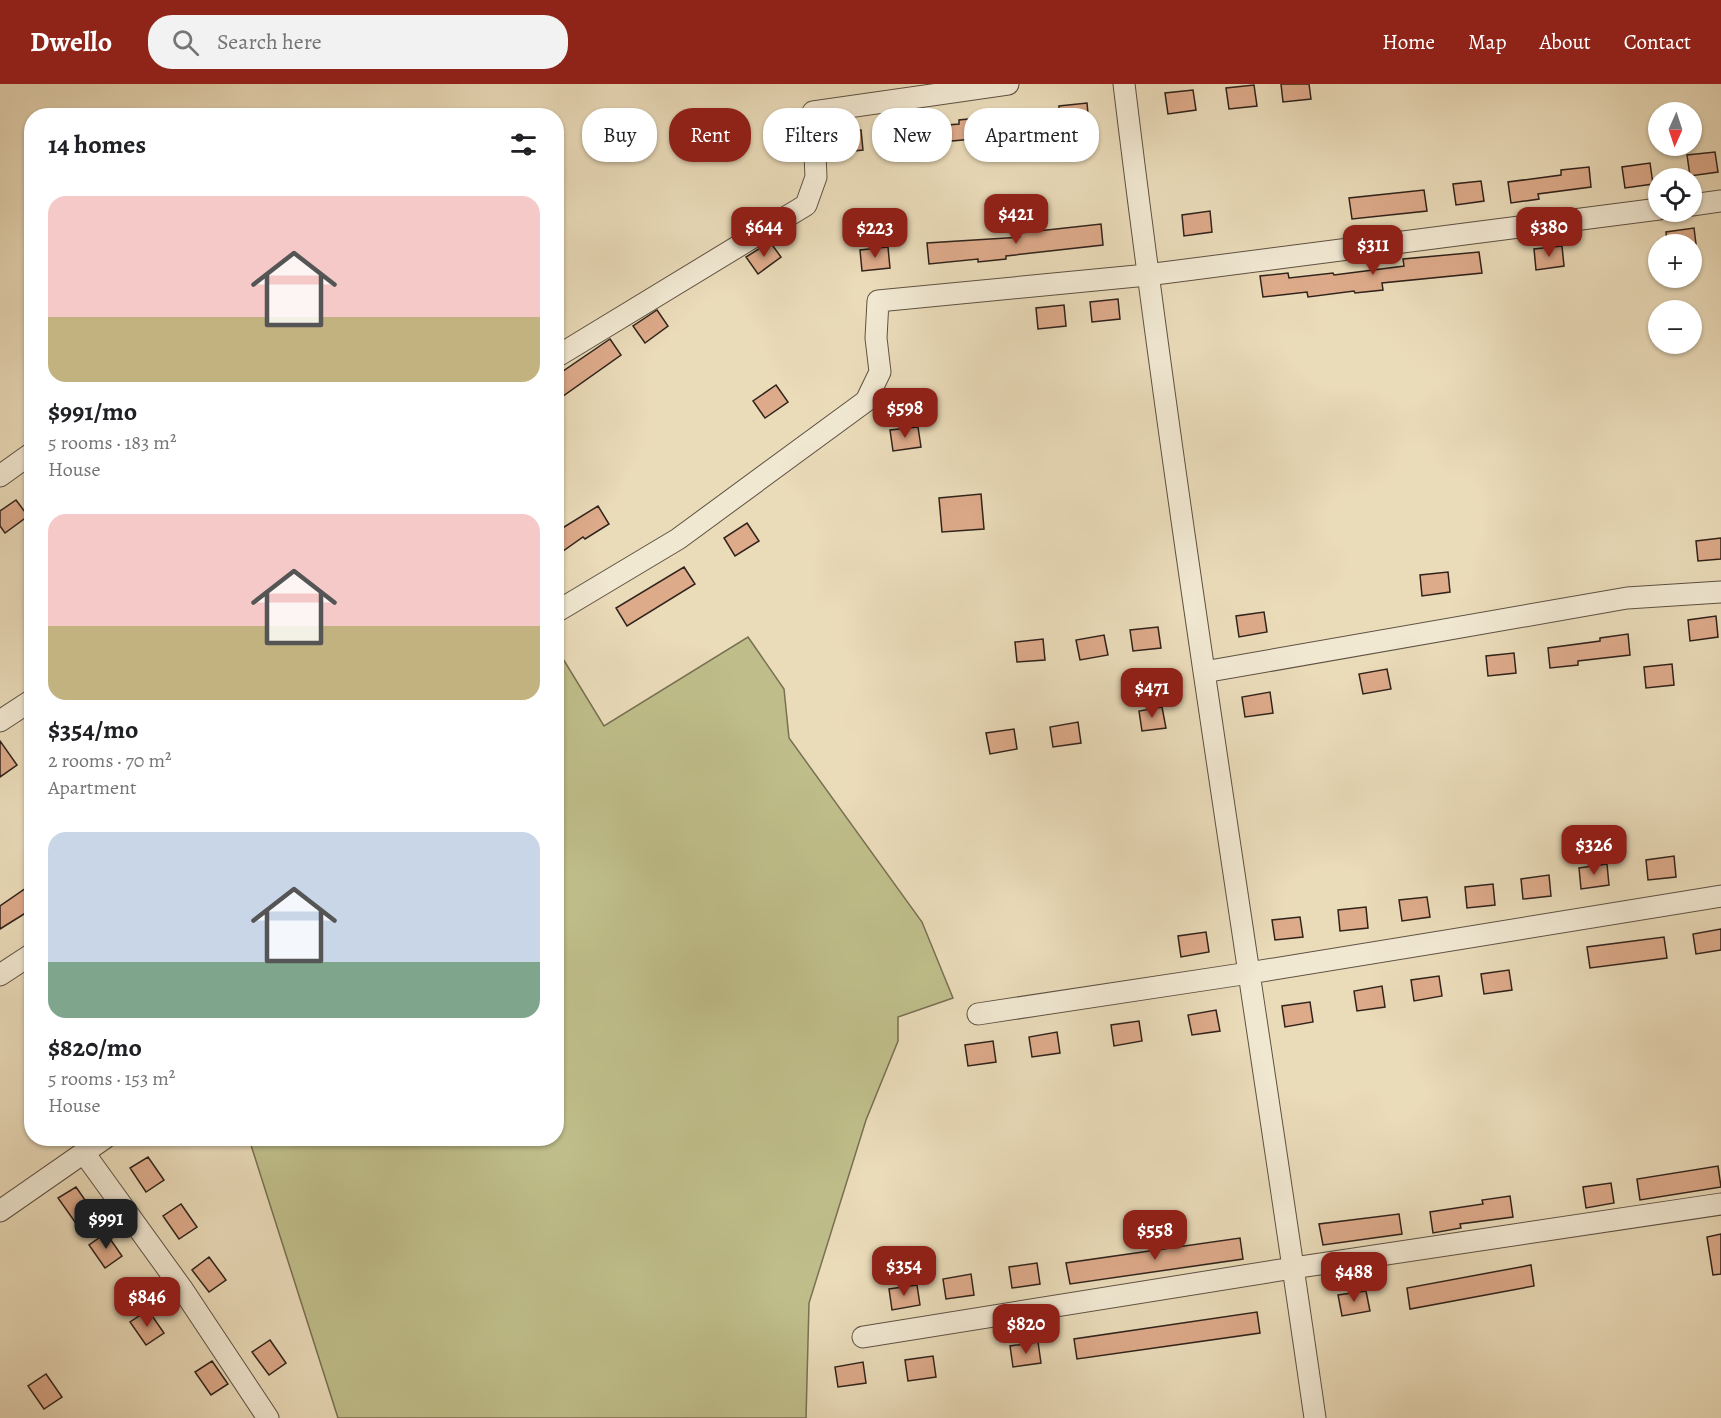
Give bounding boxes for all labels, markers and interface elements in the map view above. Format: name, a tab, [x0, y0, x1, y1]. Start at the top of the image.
search box	[148, 15, 568, 69]
text: Dwello	[30, 23, 112, 61]
icon: search	[169, 26, 202, 59]
text: Search here	[217, 27, 322, 57]
text: Home	[1382, 28, 1435, 56]
text: Map	[1468, 28, 1506, 56]
text: About	[1539, 28, 1591, 56]
text: Contact	[1624, 28, 1691, 56]
north arrow	[1648, 102, 1702, 156]
map controls	[1648, 102, 1702, 354]
chip: Buy	[582, 108, 657, 162]
chip: Rent	[669, 108, 751, 162]
chip: Filters	[763, 108, 860, 162]
chip: New	[872, 108, 952, 162]
chip: Apartment	[964, 108, 1099, 162]
text: 14 homes	[48, 127, 146, 162]
icon: filters	[507, 128, 540, 161]
button: locate	[1648, 168, 1702, 222]
pin: $421	[980, 194, 1052, 245]
text: $421	[998, 200, 1034, 227]
pin: $644	[728, 207, 800, 258]
pin: $380	[1513, 207, 1585, 258]
pin: $223	[839, 208, 911, 259]
text: $644	[745, 213, 783, 240]
text: $380	[1530, 213, 1568, 240]
text: $223	[856, 214, 894, 241]
pin: $311	[1337, 225, 1409, 276]
text: $311	[1357, 231, 1389, 258]
button: +	[1648, 234, 1702, 288]
icon: home	[240, 235, 348, 343]
button: −	[1648, 300, 1702, 354]
pin: $598	[869, 388, 941, 439]
text: $991/mo	[48, 394, 137, 429]
text: $598	[887, 394, 923, 421]
text: 5 rooms · 183 m²	[48, 429, 177, 456]
text: House	[48, 456, 100, 483]
icon: home	[240, 553, 348, 661]
pin: $471	[1116, 668, 1188, 719]
text: $471	[1135, 674, 1169, 701]
text: $354/mo	[48, 712, 138, 747]
text: 2 rooms · 70 m²	[48, 747, 172, 774]
text: Apartment	[48, 774, 137, 801]
pin: $326	[1558, 825, 1630, 876]
text: $326	[1576, 831, 1612, 858]
icon: home	[240, 871, 348, 979]
text: $820/mo	[48, 1030, 142, 1065]
text: 5 rooms · 153 m²	[48, 1065, 175, 1092]
text: House	[48, 1092, 100, 1119]
pin: $991	[70, 1199, 142, 1250]
text: $991	[89, 1205, 124, 1232]
pin: $558	[1119, 1210, 1191, 1261]
text: $558	[1137, 1216, 1173, 1243]
pin: $354	[868, 1246, 940, 1297]
text: $354	[886, 1252, 922, 1279]
pin: $488	[1318, 1252, 1390, 1303]
text: $488	[1335, 1258, 1373, 1285]
pin: $846	[111, 1277, 183, 1328]
text: $846	[128, 1283, 166, 1310]
pin: $820	[990, 1304, 1062, 1355]
text: $820	[1007, 1310, 1045, 1337]

